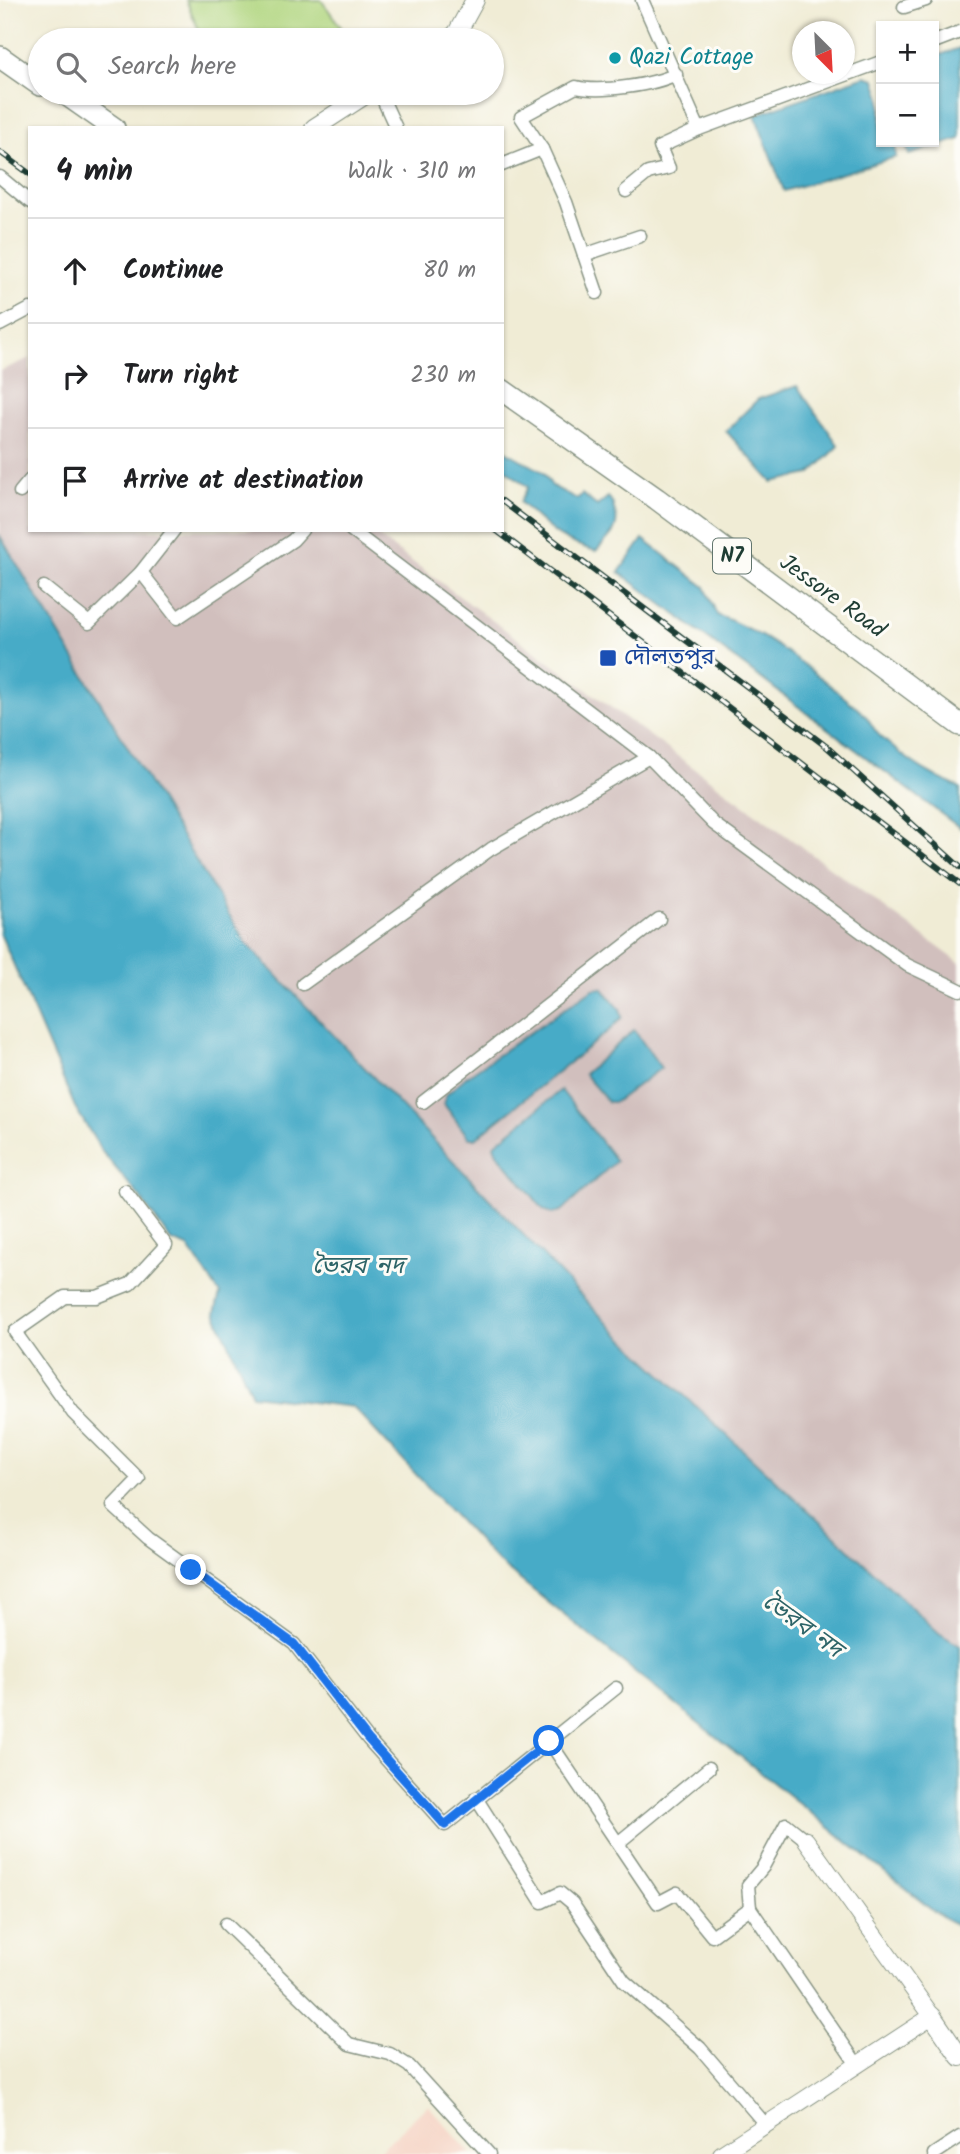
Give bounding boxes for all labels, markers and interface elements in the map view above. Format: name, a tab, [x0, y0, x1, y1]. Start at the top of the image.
north arrow	[792, 21, 855, 84]
map controls	[876, 21, 939, 147]
button: +	[876, 21, 939, 84]
search box	[28, 28, 504, 105]
place label: Qazi Cottage	[629, 40, 753, 76]
text: Search here	[108, 46, 236, 88]
icon: search	[52, 48, 90, 86]
marker: Qazi Cottage	[607, 50, 623, 66]
button: −	[876, 84, 939, 147]
text: 4 min	[56, 148, 133, 196]
text: Walk · 310 m	[348, 154, 476, 190]
text: Continue	[123, 250, 224, 292]
icon: ahead	[56, 252, 94, 290]
text: 80 m	[423, 253, 476, 289]
text: Turn right	[123, 355, 239, 397]
icon: right	[56, 357, 94, 395]
text: 230 m	[410, 358, 476, 394]
text: Arrive at destination	[123, 460, 363, 502]
icon: arrive	[56, 462, 94, 500]
road number: N7	[713, 538, 751, 574]
street label: Jessore Road	[771, 546, 893, 648]
place label: দৌলতপুর	[624, 640, 715, 676]
marker: দৌলতপুর	[598, 648, 618, 668]
water label: ভৈরব নদ	[312, 1247, 408, 1286]
route end	[175, 1554, 206, 1585]
water label: ভৈরব নদ	[754, 1583, 854, 1671]
route start	[533, 1725, 564, 1756]

